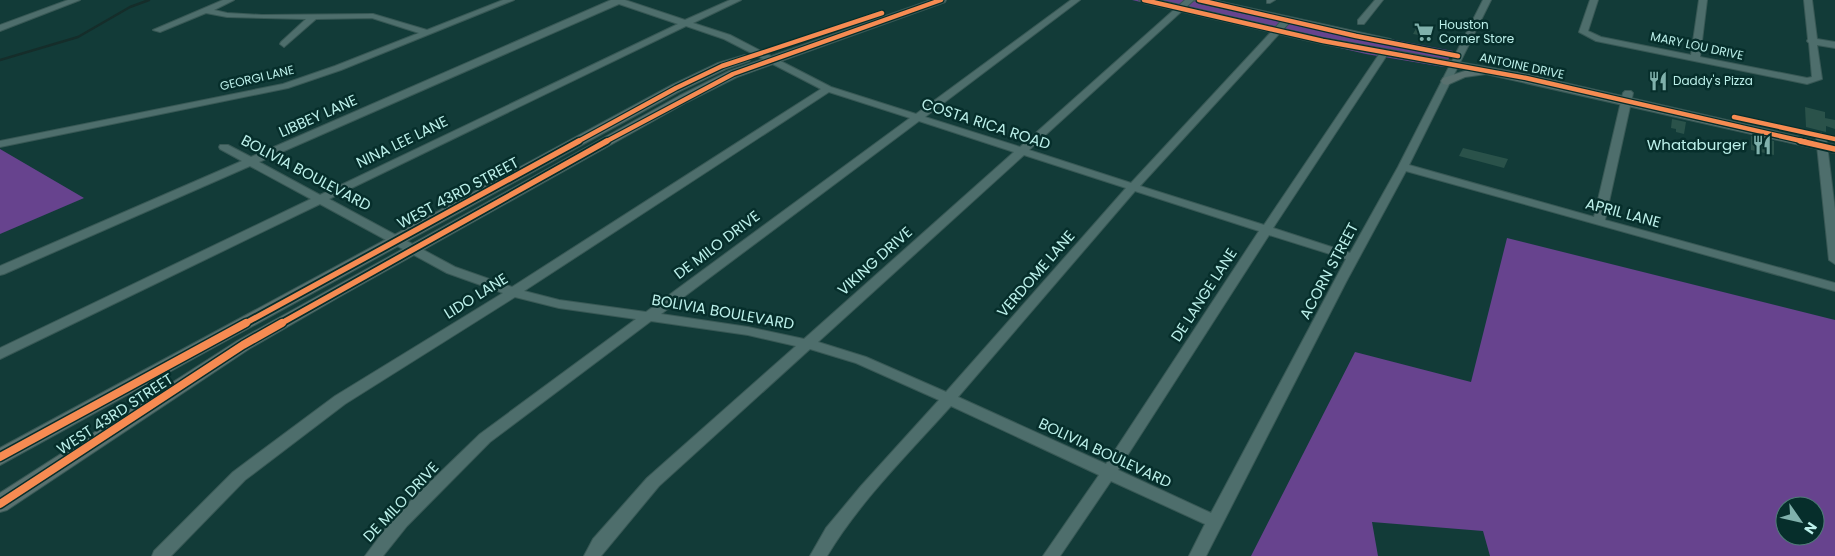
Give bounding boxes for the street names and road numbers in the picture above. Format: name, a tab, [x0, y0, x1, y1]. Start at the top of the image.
street label: MARY LOU DRIVE	[1649, 27, 1745, 64]
street label: ANTOINE DRIVE	[1478, 48, 1566, 83]
street label: GEORGI LANE	[218, 61, 296, 94]
street label: LIBBEY LANE	[275, 89, 360, 142]
street label: COSTA RICA ROAD	[919, 93, 1053, 154]
street label: NINA LEE LANE	[352, 110, 451, 173]
street label: BOLIVIA BOULEVARD	[238, 129, 375, 216]
street label: WEST 43RD STREET	[393, 152, 522, 233]
street label: APRIL LANE	[1583, 192, 1663, 233]
street label: DE MILO DRIVE	[669, 205, 764, 284]
street label: ACORN STREET	[1294, 219, 1363, 323]
street label: VIKING DRIVE	[833, 221, 917, 300]
street label: VERDOME LANE	[992, 226, 1079, 322]
street label: DE LANGE LANE	[1165, 244, 1242, 346]
street label: LIDO LANE	[440, 268, 512, 323]
street label: BOLIVIA BOULEVARD	[650, 289, 796, 334]
street label: WEST 43RD STREET	[52, 368, 177, 459]
street label: BOLIVIA BOULEVARD	[1035, 413, 1175, 493]
street label: DE MILO DRIVE	[358, 457, 443, 546]

